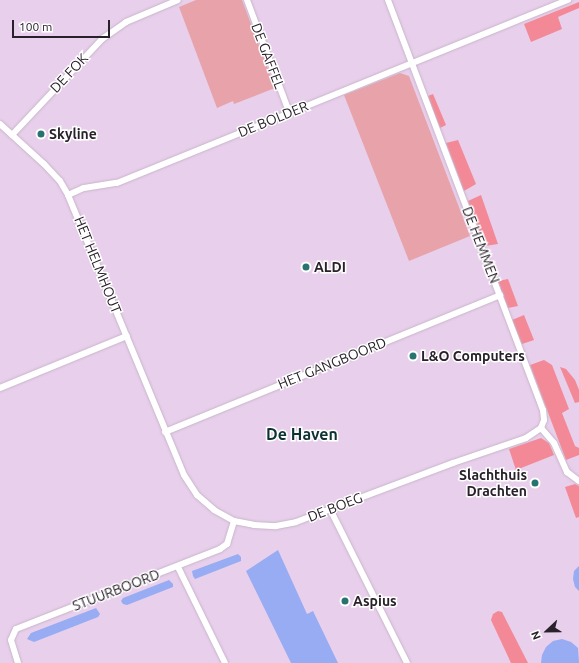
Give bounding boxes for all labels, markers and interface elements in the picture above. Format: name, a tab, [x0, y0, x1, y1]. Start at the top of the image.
scale bar	[14, 12, 112, 38]
text: 100 m	[19, 20, 52, 33]
street label: DE GAFFEL	[248, 21, 288, 91]
street label: DE FOK	[47, 50, 91, 96]
street label: DE BOLDER	[235, 97, 311, 141]
place label: Skyline	[49, 126, 97, 142]
marker: Skyline	[36, 129, 46, 139]
street label: DE HEMMEN	[459, 204, 503, 286]
street label: HET HELMHOUT	[71, 214, 125, 316]
place label: ALDI	[314, 259, 346, 275]
marker: ALDI	[301, 262, 311, 272]
street label: HET GANGBOORD	[275, 334, 389, 392]
place label: L&O Computers	[421, 348, 525, 364]
marker: L&O Computers	[408, 351, 418, 361]
district label: De Haven	[266, 424, 338, 444]
place label: Slachthuis Drachten	[459, 467, 527, 500]
marker: Slachthuis Drachten	[530, 478, 540, 488]
street label: DE BOEG	[305, 489, 365, 525]
street label: STUURBOORD	[70, 566, 162, 614]
place label: Aspius	[353, 593, 397, 609]
marker: Aspius	[340, 596, 350, 606]
north arrow	[527, 611, 567, 651]
text: N	[529, 629, 543, 642]

